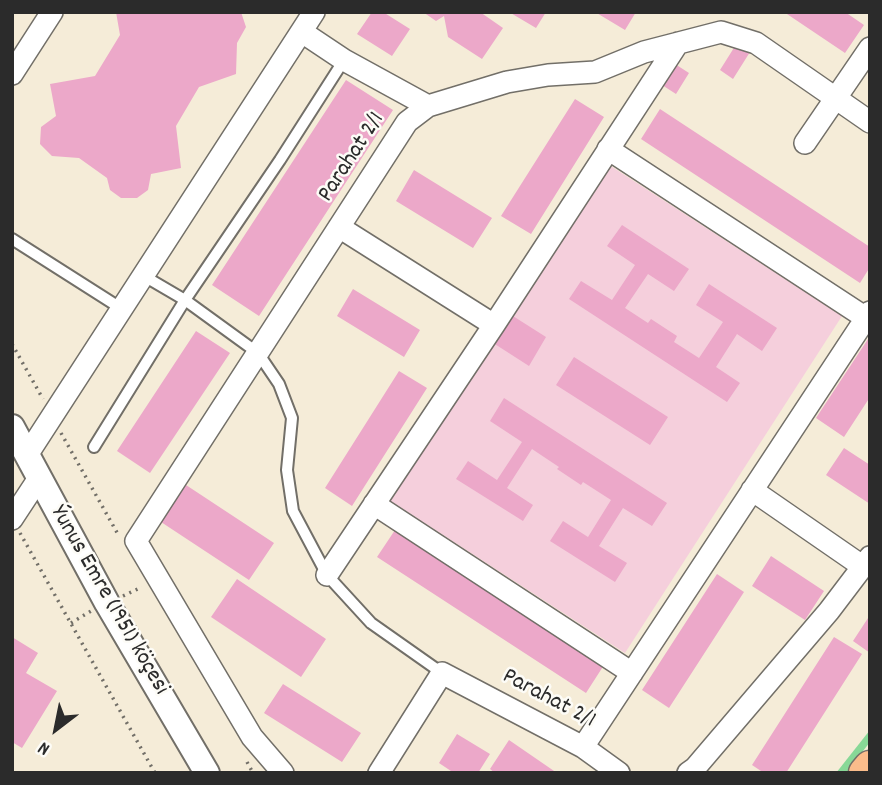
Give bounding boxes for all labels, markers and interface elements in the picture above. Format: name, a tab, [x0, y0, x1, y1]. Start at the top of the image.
street label: Parahat 2/1	[313, 108, 393, 208]
street label: Ýunus Emre (1951) köçesi	[42, 501, 174, 701]
street label: Parahat 2/1	[496, 663, 600, 737]
north arrow	[21, 694, 91, 764]
text: N	[33, 733, 56, 761]

